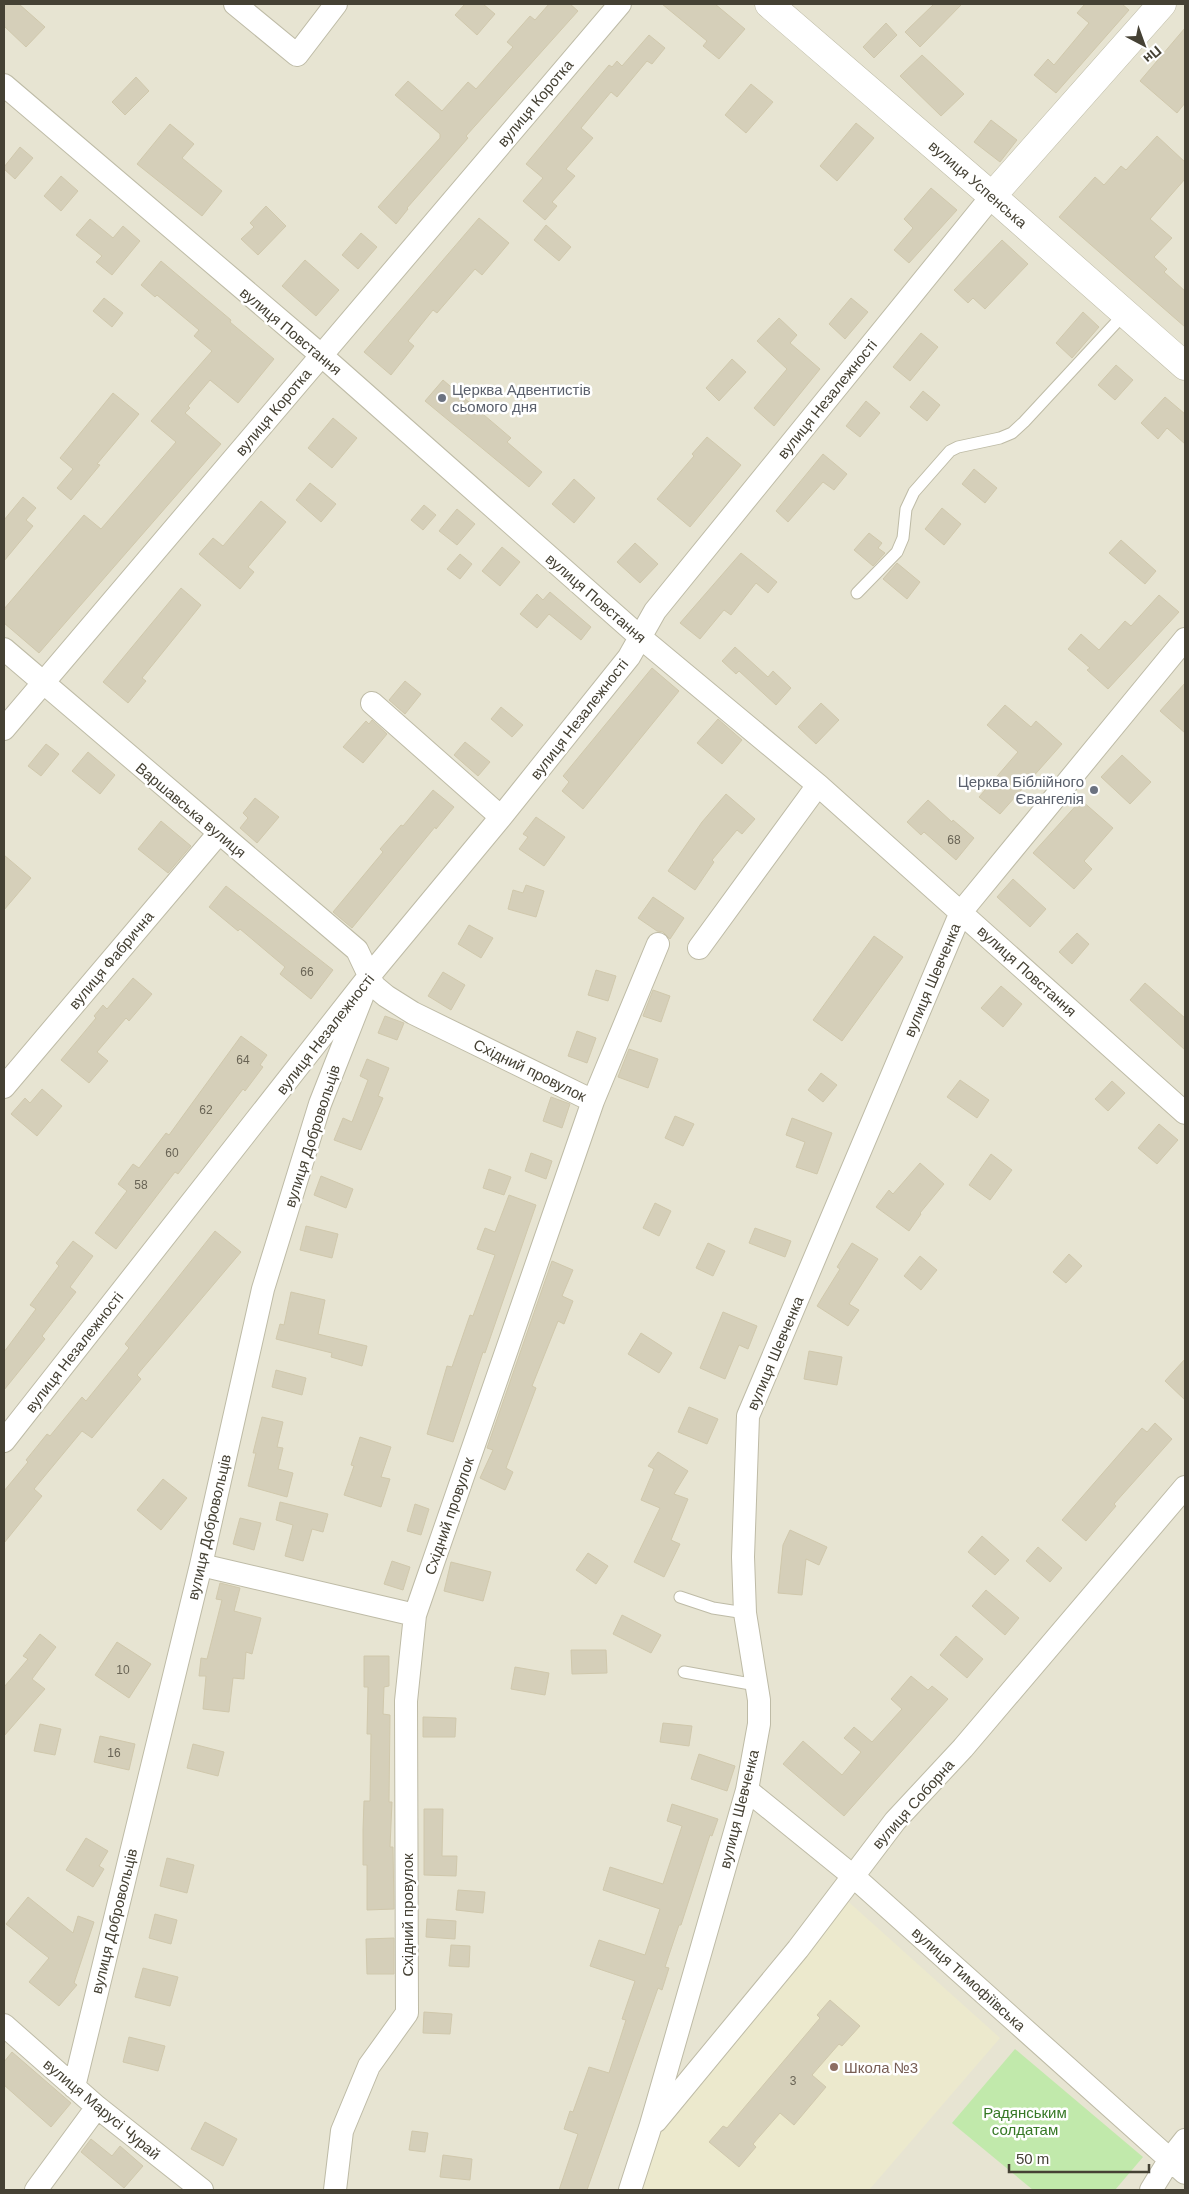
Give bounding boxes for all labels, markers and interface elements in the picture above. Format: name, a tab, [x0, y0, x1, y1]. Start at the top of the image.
north arrow	[1119, 20, 1169, 70]
text: Пн	[1140, 43, 1165, 67]
street label: вулиця Коротка	[494, 56, 577, 150]
street label: вулиця Успенська	[926, 137, 1031, 232]
street label: вулиця Повстання	[237, 284, 345, 378]
street label: вулиця Незалежності	[774, 336, 880, 462]
street label: вулиця Коротка	[232, 365, 315, 459]
place label: Церква Адвентистів сьомого дня	[452, 381, 591, 415]
marker: Церква Адвентистів сьомого дня	[436, 392, 448, 404]
street label: вулиця Повстання	[543, 550, 649, 646]
street label: вулиця Незалежності	[527, 655, 631, 783]
street label: Варшавська вулиця	[133, 759, 249, 861]
place label: Церква Біблійного Євангелія	[958, 773, 1084, 807]
marker: Церква Біблійного Євангелія	[1088, 784, 1100, 796]
house number: 68	[947, 833, 961, 847]
street label: вулиця Фабрична	[65, 907, 157, 1012]
street label: вулиця Шевченка	[900, 920, 964, 1039]
street label: вулиця Повстання	[974, 922, 1080, 1020]
house number: 66	[300, 965, 314, 979]
street label: вулиця Незалежності	[273, 970, 377, 1098]
street label: Східний провулок	[471, 1035, 589, 1105]
house number: 64	[236, 1053, 250, 1067]
street label: вулиця Добровольців	[281, 1062, 343, 1210]
house number: 62	[199, 1103, 213, 1117]
house number: 60	[165, 1146, 179, 1160]
house number: 58	[134, 1178, 148, 1192]
street label: вулиця Незалежності	[22, 1288, 126, 1416]
street label: вулиця Шевченка	[743, 1293, 807, 1412]
street label: вулиця Добровольців	[184, 1452, 234, 1602]
street label: Східний провулок	[421, 1455, 477, 1577]
house number: 10	[116, 1663, 130, 1677]
house number: 16	[107, 1746, 121, 1760]
street label: вулиця Шевченка	[716, 1747, 762, 1870]
street label: вулиця Соборна	[869, 1756, 958, 1852]
street label: вулиця Добровольців	[88, 1847, 140, 1995]
street label: Східний провулок	[399, 1853, 416, 1977]
street label: вулиця Тимофіївська	[909, 1924, 1030, 2035]
street label: вулиця Марусі Чурай	[40, 2055, 164, 2163]
place label: Школа №3	[844, 2059, 918, 2076]
marker: Школа №3	[828, 2061, 840, 2073]
house number: 3	[790, 2074, 797, 2088]
park label: Радянським солдатам	[983, 2104, 1067, 2138]
scale bar	[1009, 2142, 1149, 2174]
text: 50 m	[1016, 2150, 1049, 2167]

